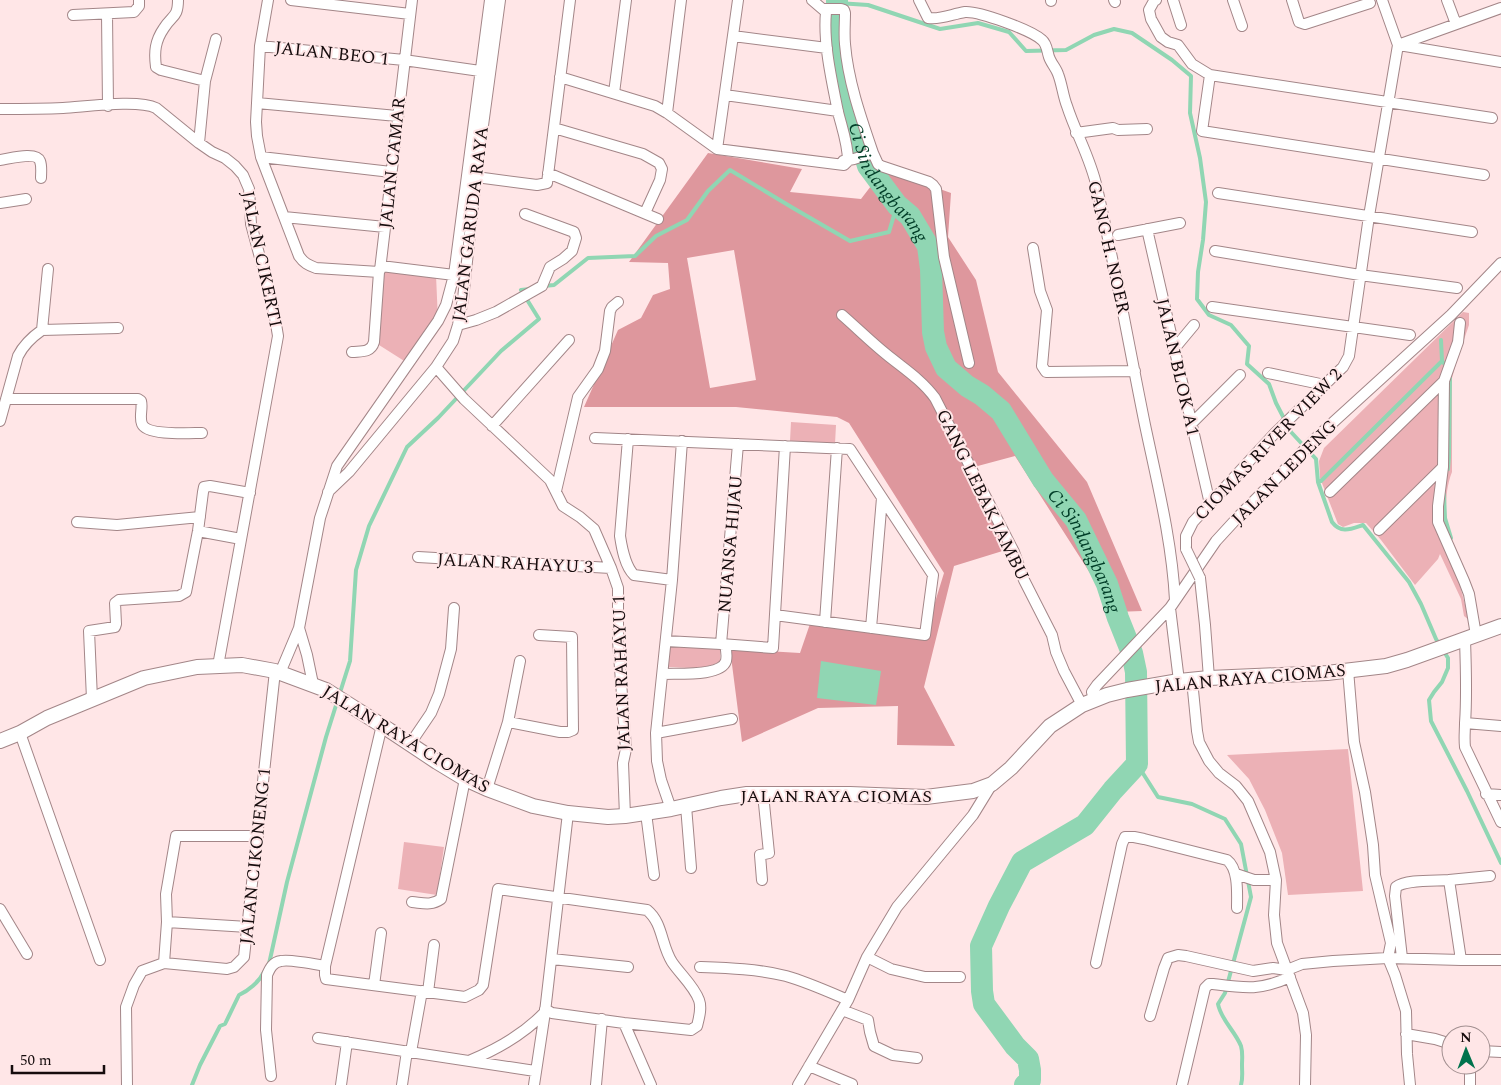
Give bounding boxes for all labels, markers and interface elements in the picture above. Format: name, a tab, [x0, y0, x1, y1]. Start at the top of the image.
street label: JALAN BEO 1	[273, 34, 390, 73]
street label: JALAN CAMAR	[372, 96, 413, 230]
water label: Ci Sindangbarang	[840, 119, 936, 248]
street label: JALAN GARUDA RAYA	[445, 125, 496, 323]
street label: GANG H. NOER	[1080, 178, 1137, 316]
street label: JALAN CIKERTI	[234, 188, 289, 330]
street label: JALAN BLOK A1	[1149, 295, 1207, 439]
street label: CIOMAS RIVER VIEW 2	[1188, 362, 1349, 527]
street label: GANG LEBAK JAMBU	[929, 405, 1036, 586]
street label: JALAN LEDENG	[1225, 413, 1343, 531]
street label: NUANSA HIJAU	[711, 474, 750, 614]
water label: Ci Sindangbarang	[1039, 482, 1128, 617]
street label: JALAN RAHAYU 3	[436, 546, 594, 581]
street label: JALAN RAHAYU 1	[605, 594, 638, 752]
street label: JALAN RAYA CIOMAS	[1153, 657, 1347, 700]
street label: JALAN RAYA CIOMAS	[317, 679, 495, 800]
street label: JALAN CIKONENG 1	[233, 766, 278, 946]
street label: JALAN RAYA CIOMAS	[740, 783, 932, 810]
north arrow	[1441, 1025, 1491, 1075]
text: N	[1460, 1027, 1472, 1048]
scale bar	[12, 1042, 105, 1074]
text: 50 m	[20, 1049, 52, 1072]

